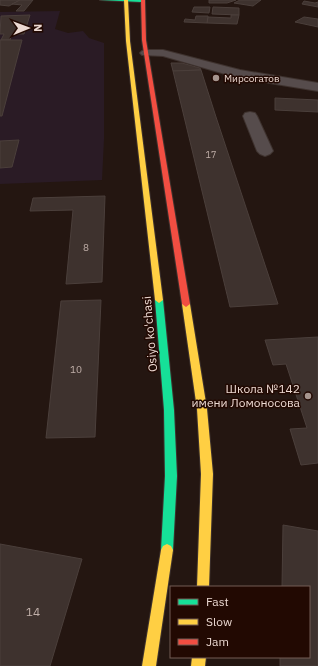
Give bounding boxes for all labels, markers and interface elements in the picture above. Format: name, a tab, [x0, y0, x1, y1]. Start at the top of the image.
north arrow	[8, 8, 48, 48]
text: N	[31, 24, 45, 32]
place label: Мирсогатов	[224, 72, 280, 85]
marker: Мирсогатов	[211, 73, 221, 83]
house number: 17	[206, 149, 216, 160]
house number: 8	[83, 241, 89, 254]
street label: Osiyo ko'chasi	[139, 295, 160, 373]
house number: 10	[70, 363, 82, 376]
place label: Школа №142 имени Ломоносова	[192, 381, 301, 410]
marker: Школа №142 имени Ломоносова	[303, 391, 313, 401]
legend	[170, 586, 310, 658]
text: Fast	[206, 594, 229, 609]
house number: 14	[26, 604, 40, 619]
text: Slow	[206, 614, 232, 629]
text: Jam	[206, 634, 229, 649]

